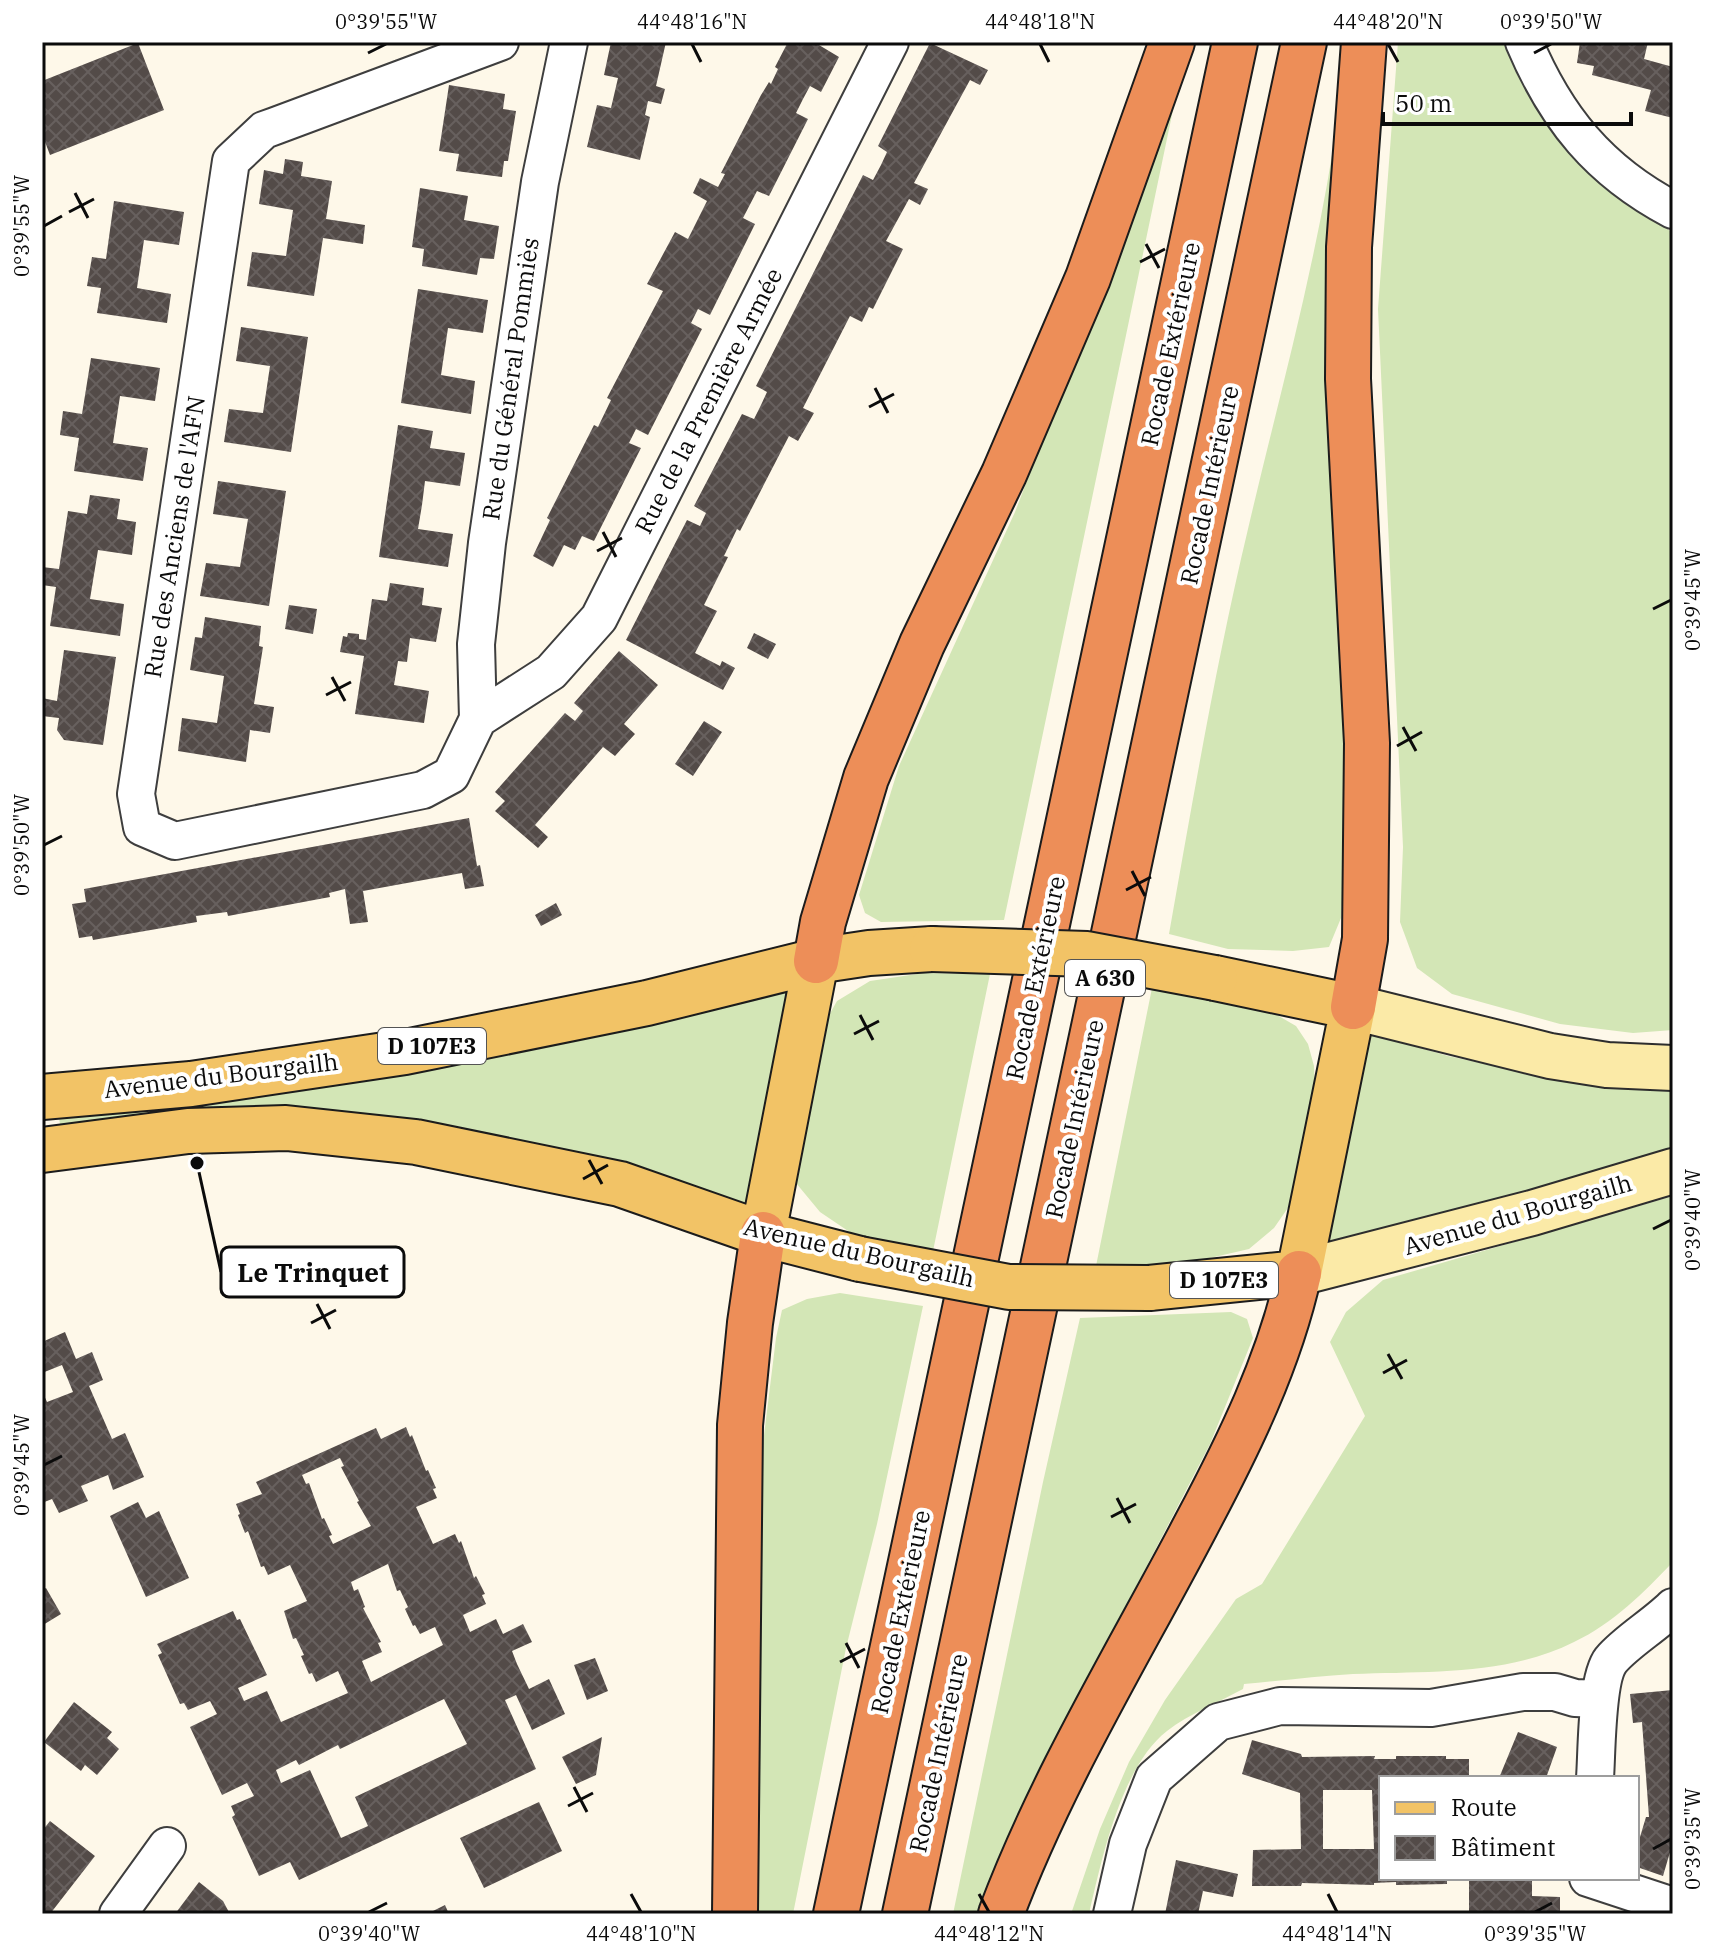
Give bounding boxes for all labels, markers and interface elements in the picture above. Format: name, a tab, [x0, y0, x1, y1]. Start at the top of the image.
text: 0°39'55"W	[335, 8, 437, 35]
text: 44°48'16"N	[637, 8, 747, 35]
text: 44°48'18"N	[985, 8, 1095, 35]
text: 44°48'20"N	[1333, 8, 1443, 35]
text: 0°39'50"W	[1500, 8, 1602, 35]
scale bar	[1383, 76, 1631, 126]
text: 50 m	[1395, 87, 1452, 119]
text: 0°39'55"W	[8, 175, 35, 277]
street label: Rue du Général Pommiès	[474, 235, 546, 522]
street label: Rocade Extérieure	[1133, 239, 1207, 449]
street label: Rue de la Première Armée	[627, 262, 789, 539]
street label: Rocade Intérieure	[1172, 382, 1246, 587]
street label: Rue des Anciens de l'AFN	[136, 393, 212, 680]
text: 0°39'45"W	[1679, 549, 1706, 651]
text: 0°39'50"W	[8, 794, 35, 896]
street label: Rocade Extérieure	[998, 873, 1072, 1083]
road number: A 630	[1065, 960, 1145, 996]
street label: Rocade Intérieure	[1037, 1016, 1111, 1221]
road number: D 107E3	[378, 1028, 486, 1064]
street label: Avenue du Bourgailh	[102, 1045, 340, 1105]
street label: Avenue du Bourgailh	[1400, 1166, 1636, 1262]
text: 0°39'40"W	[1679, 1169, 1706, 1271]
street label: Avenue du Bourgailh	[741, 1210, 978, 1294]
callout: Le Trinquet	[221, 1247, 404, 1297]
text: Le Trinquet	[237, 1255, 389, 1289]
road number: D 107E3	[1170, 1262, 1278, 1298]
text: 0°39'45"W	[8, 1414, 35, 1516]
street label: Rocade Extérieure	[863, 1507, 937, 1717]
street label: Rocade Intérieure	[901, 1650, 975, 1855]
legend	[1379, 1776, 1639, 1880]
text: 0°39'35"W	[1679, 1788, 1706, 1890]
text: Route	[1451, 1791, 1517, 1823]
text: Bâtiment	[1451, 1831, 1556, 1863]
text: 0°39'40"W	[318, 1920, 420, 1947]
text: 44°48'10"N	[586, 1920, 696, 1947]
text: 44°48'12"N	[934, 1920, 1044, 1947]
text: 44°48'14"N	[1282, 1920, 1392, 1947]
text: 0°39'35"W	[1484, 1920, 1586, 1947]

